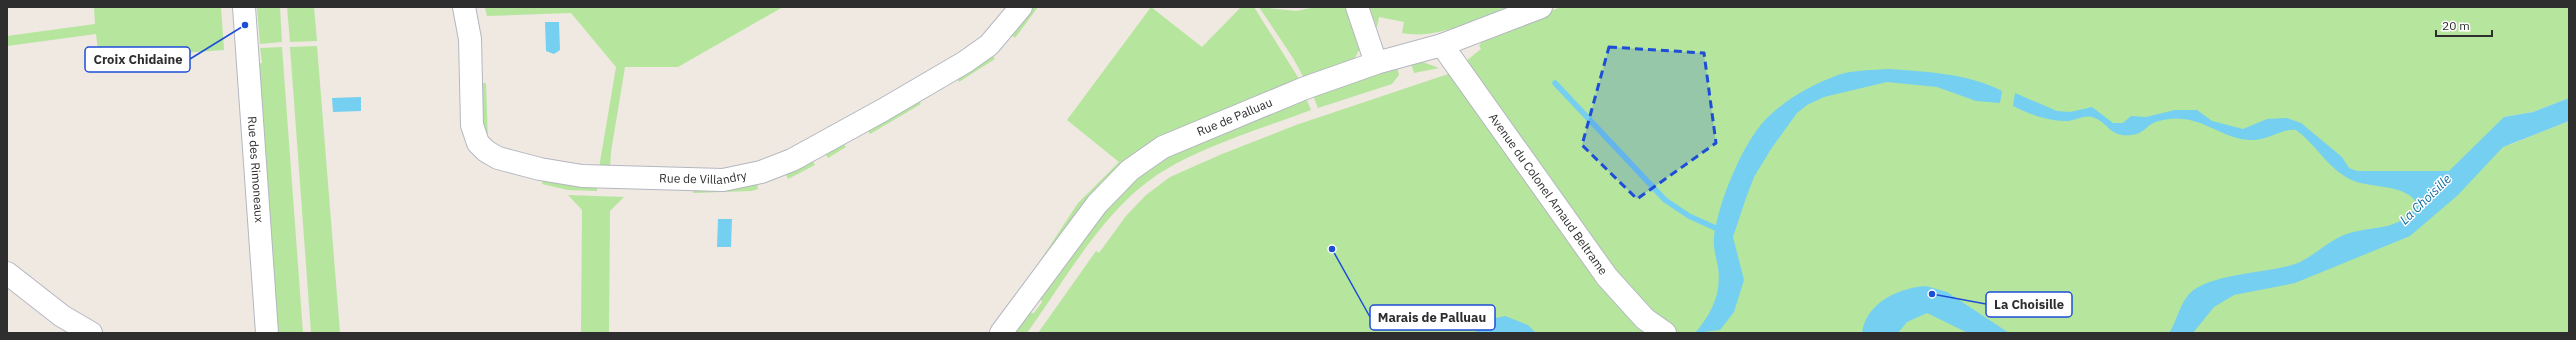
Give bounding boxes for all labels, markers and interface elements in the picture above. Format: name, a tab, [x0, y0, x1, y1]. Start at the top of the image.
scale bar	[2436, 12, 2492, 38]
text: 20 m	[2442, 18, 2470, 33]
callout: Croix Chidaine	[85, 47, 190, 72]
text: Croix Chidaine	[93, 51, 183, 68]
street label: Rue de Palluau	[1194, 94, 1275, 139]
street label: Avenue du Colonel Arnaud Beltrame	[1486, 110, 1611, 278]
street label: Rue des Rimoneaux	[245, 116, 267, 223]
street label: Rue de Villandry	[659, 167, 748, 187]
water label: La Choisille	[2396, 170, 2455, 228]
callout: La Choisille	[1986, 292, 2072, 317]
text: La Choisille	[1994, 296, 2064, 313]
callout: Marais de Palluau	[1370, 305, 1495, 330]
text: Marais de Palluau	[1378, 309, 1486, 326]

